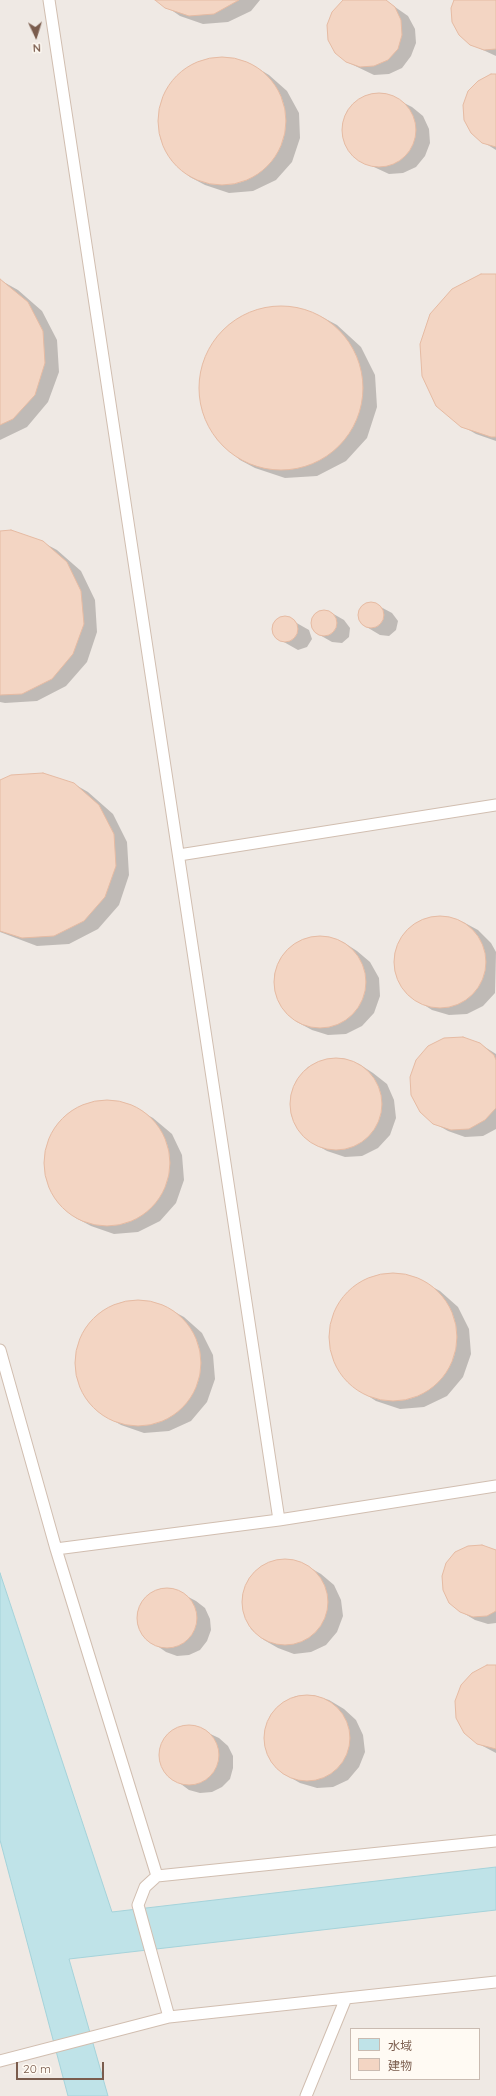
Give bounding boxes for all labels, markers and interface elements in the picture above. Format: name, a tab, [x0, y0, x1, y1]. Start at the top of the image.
north arrow	[16, 16, 56, 56]
text: N	[32, 41, 41, 55]
legend	[350, 2028, 480, 2080]
text: 水域	[388, 2038, 412, 2053]
scale bar	[18, 2054, 106, 2080]
text: 建物	[388, 2058, 412, 2073]
text: 20 m	[23, 2061, 51, 2076]

